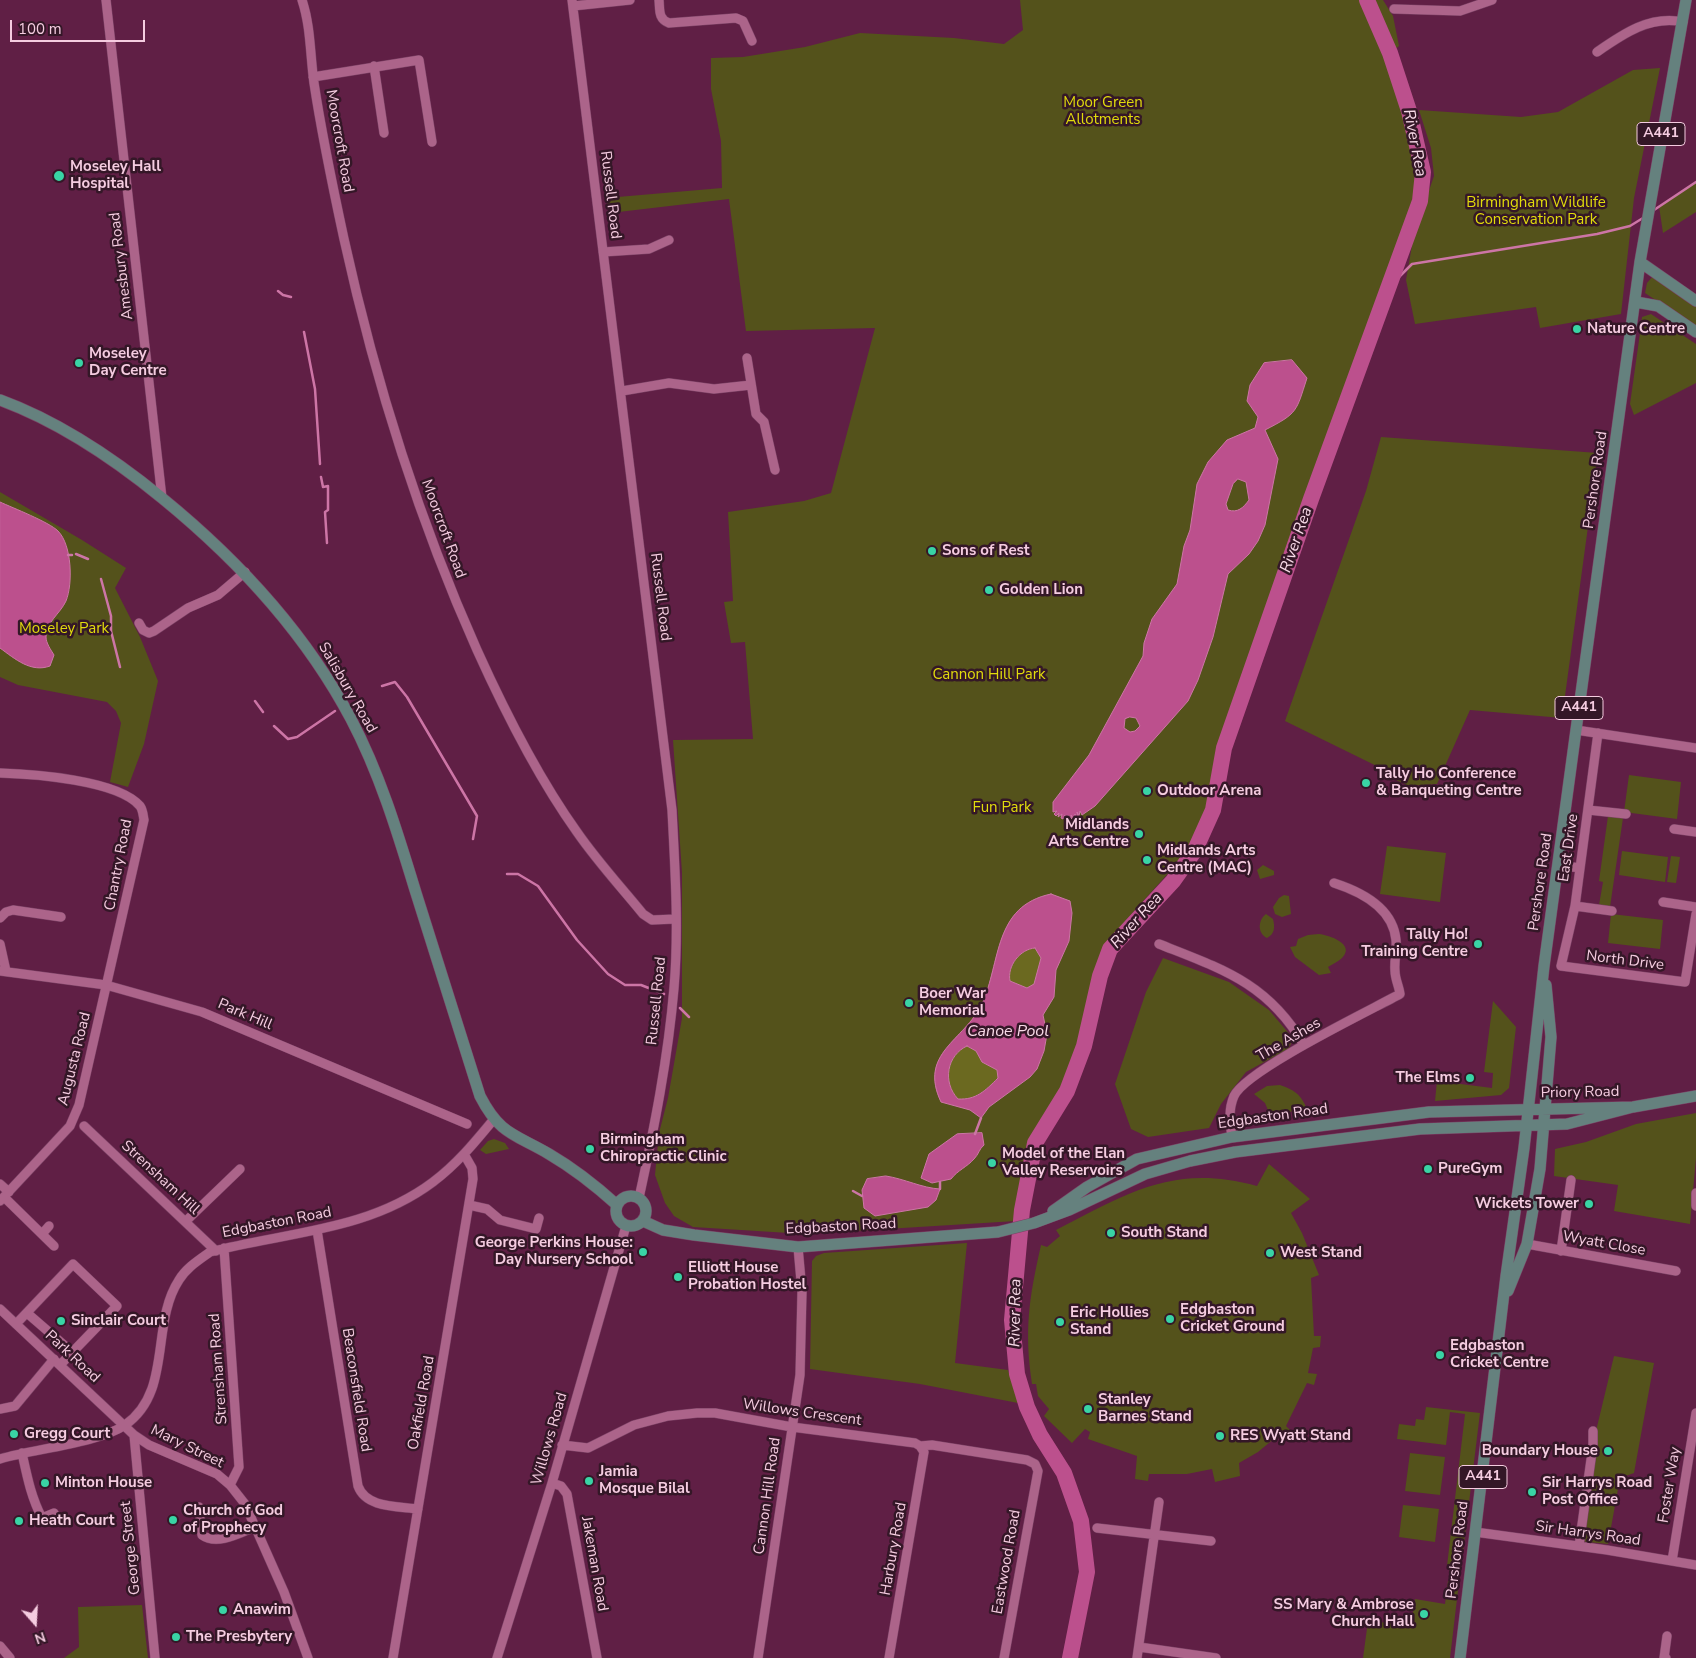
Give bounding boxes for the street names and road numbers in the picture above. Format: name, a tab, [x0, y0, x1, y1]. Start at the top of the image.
street label: Moorcroft Road	[321, 88, 357, 194]
road number: A441	[1637, 122, 1685, 146]
street label: Russell Road	[596, 150, 624, 240]
street label: Amesbury Road	[106, 211, 138, 321]
street label: Pershore Road	[1580, 430, 1612, 530]
street label: Moorcroft Road	[417, 477, 469, 581]
street label: Russell Road	[646, 552, 674, 642]
street label: Salisbury Road	[314, 639, 380, 737]
road number: A441	[1555, 696, 1603, 720]
street label: East Drive	[1555, 813, 1583, 883]
street label: Chantry Road	[101, 818, 137, 912]
street label: Pershore Road	[1525, 832, 1557, 932]
street label: North Drive	[1585, 947, 1665, 975]
street label: Russell Road	[643, 956, 671, 1046]
street label: Park Hill	[215, 995, 275, 1035]
street label: Augusta Road	[55, 1010, 95, 1108]
street label: The Ashes	[1254, 1014, 1324, 1066]
street label: Priory Road	[1540, 1083, 1620, 1103]
street label: Edgbaston Road	[1217, 1100, 1329, 1134]
street label: Strensham Hill	[117, 1137, 203, 1219]
street label: Edgbaston Road	[221, 1204, 333, 1242]
street label: Edgbaston Road	[785, 1215, 897, 1239]
street label: Wyatt Close	[1561, 1228, 1647, 1260]
street label: Strensham Road	[206, 1313, 232, 1425]
street label: Park Road	[41, 1327, 103, 1387]
street label: Beaconsfield Road	[337, 1327, 375, 1453]
street label: Oakfield Road	[405, 1355, 439, 1451]
street label: Willows Road	[528, 1391, 572, 1487]
street label: Willows Crescent	[741, 1396, 863, 1430]
street label: Mary Street	[148, 1422, 226, 1472]
street label: Cannon Hill Road	[751, 1436, 785, 1556]
street label: Foster Way	[1655, 1446, 1685, 1524]
road number: A441	[1459, 1465, 1507, 1488]
street label: George Street	[117, 1500, 145, 1596]
street label: Pershore Road	[1443, 1500, 1473, 1600]
street label: Harbury Road	[877, 1501, 911, 1597]
street label: Eastwood Road	[989, 1508, 1025, 1616]
street label: Jakeman Road	[577, 1515, 611, 1613]
street label: Sir Harrys Road	[1534, 1518, 1642, 1550]

